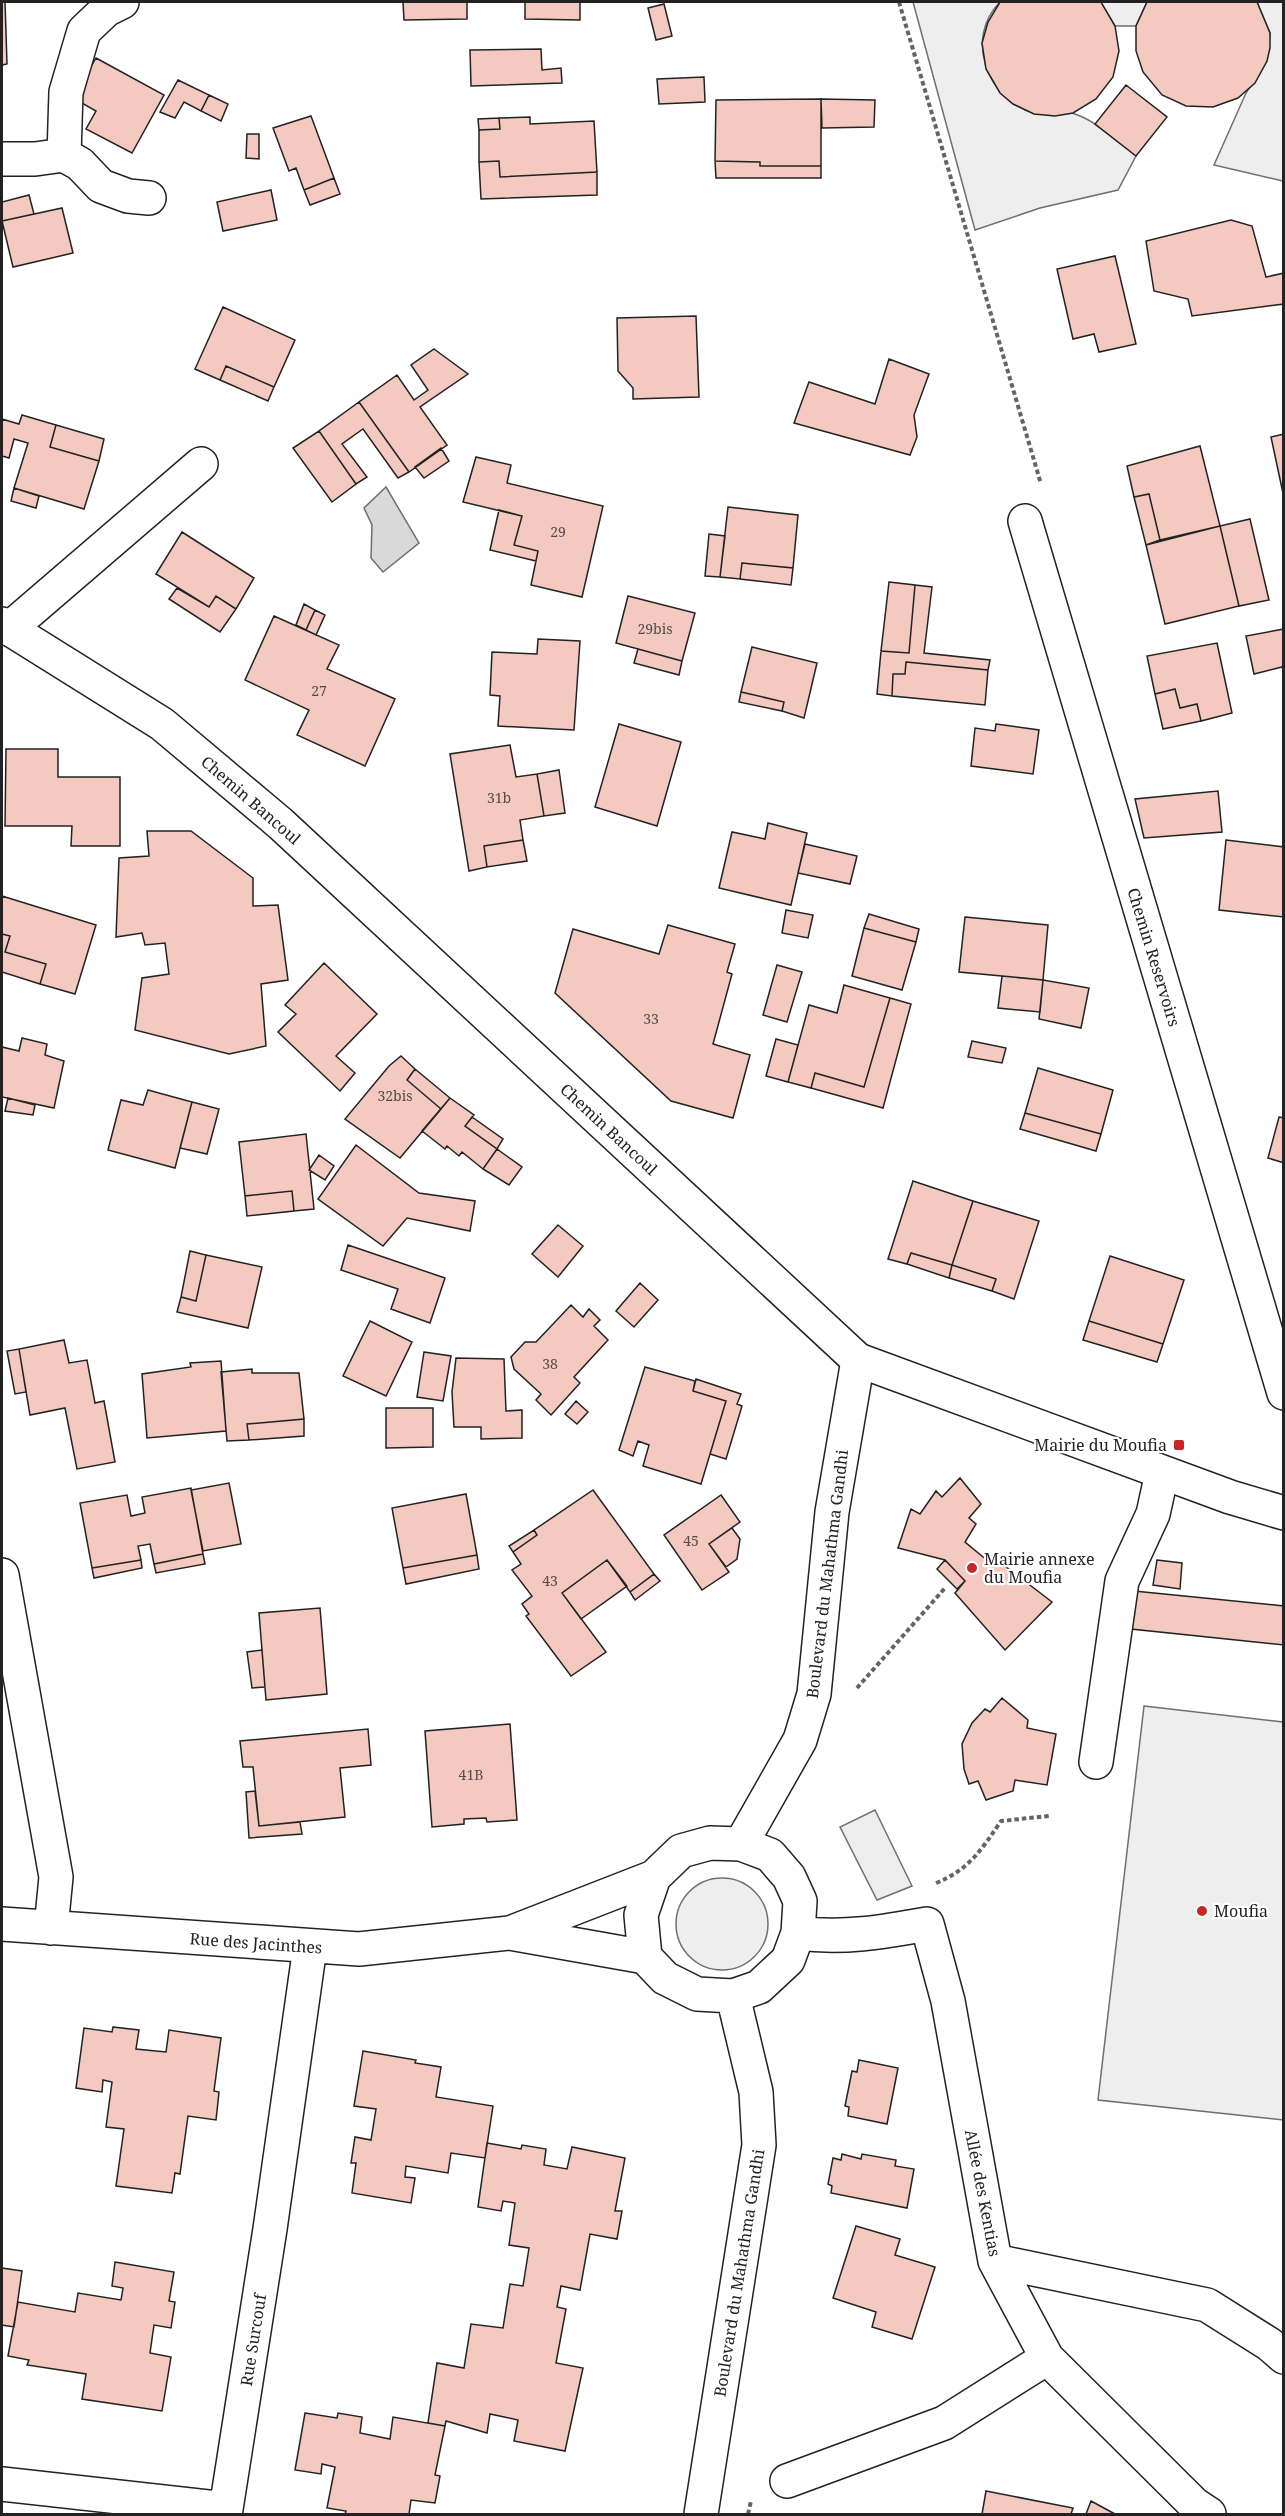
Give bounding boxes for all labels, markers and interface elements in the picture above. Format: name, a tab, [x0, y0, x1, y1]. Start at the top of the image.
house number: 29	[550, 522, 566, 541]
house number: 29bis	[637, 619, 673, 638]
house number: 27	[311, 681, 327, 700]
street label: Chemin Bancoul	[197, 751, 306, 849]
house number: 31b	[487, 788, 511, 807]
street label: Chemin Reservoirs	[1122, 885, 1186, 1029]
house number: 33	[643, 1009, 659, 1028]
street label: Chemin Bancoul	[556, 1078, 662, 1180]
house number: 32bis	[377, 1086, 413, 1105]
house number: 38	[542, 1354, 558, 1373]
place label: Mairie du Moufia	[1034, 1434, 1167, 1456]
marker: Mairie du Moufia	[1172, 1438, 1186, 1452]
street label: Boulevard du Mahathma Gandhi	[801, 1448, 853, 1700]
house number: 45	[683, 1531, 699, 1550]
place label: Mairie annexe du Moufia	[984, 1548, 1095, 1588]
marker: Mairie annexe du Moufia	[965, 1561, 979, 1575]
house number: 43	[542, 1571, 558, 1590]
house number: 41B	[459, 1765, 483, 1784]
place label: Moufia	[1214, 1900, 1268, 1922]
marker: Moufia	[1195, 1904, 1209, 1918]
street label: Rue des Jacinthes	[189, 1927, 323, 1959]
street label: Allée des Kentias	[960, 2128, 1006, 2258]
street label: Boulevard du Mahathma Gandhi	[709, 2148, 769, 2398]
street label: Rue Surcouf	[235, 2290, 271, 2388]

